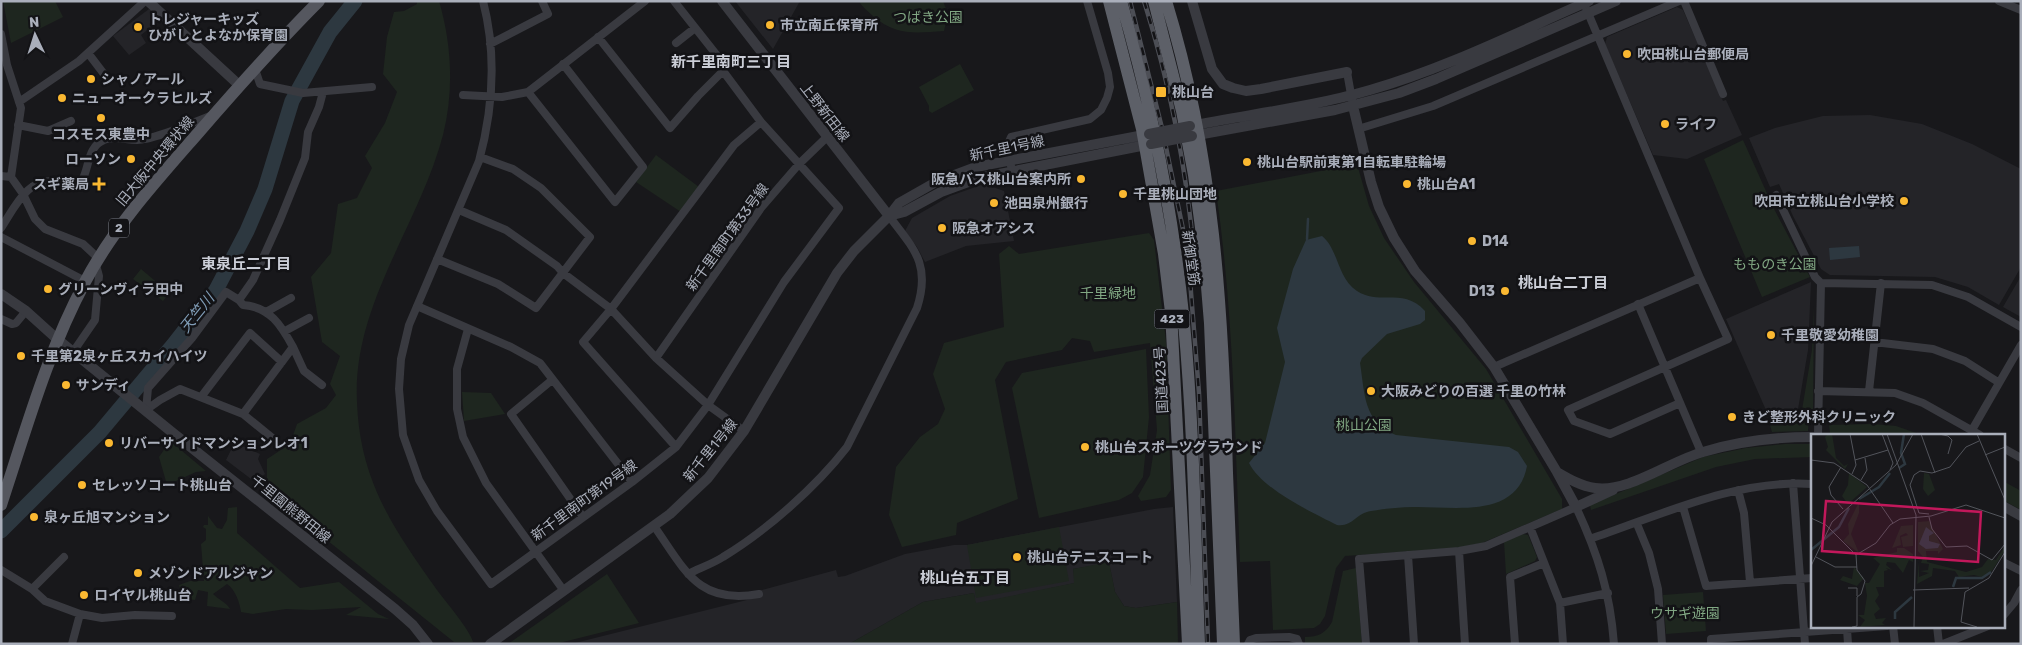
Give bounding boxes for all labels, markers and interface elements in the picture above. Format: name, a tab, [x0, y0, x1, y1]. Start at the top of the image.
park label: つばき公園	[893, 9, 963, 26]
north arrow	[10, 10, 60, 60]
place label: トレジャーキッズ ひがしとよなか保育園	[148, 11, 288, 44]
text: N	[29, 14, 40, 31]
place label: 市立南丘保育所	[780, 17, 878, 34]
marker: 市立南丘保育所	[764, 19, 776, 31]
marker: トレジャーキッズ ひがしとよなか保育園	[132, 21, 144, 33]
place label: 吹田桃山台郵便局	[1637, 46, 1749, 63]
marker: 吹田桃山台郵便局	[1621, 48, 1633, 60]
district label: 新千里南町三丁目	[671, 53, 791, 71]
place label: シャノアール	[101, 71, 184, 88]
marker: シャノアール	[85, 73, 97, 85]
street label: 上野新田線	[796, 79, 853, 145]
place label: 桃山台	[1172, 84, 1214, 101]
marker: 桃山台	[1154, 85, 1168, 99]
place label: ニューオークラヒルズ	[72, 90, 212, 107]
marker: ニューオークラヒルズ	[56, 92, 68, 104]
marker: コスモス東豊中	[95, 112, 107, 124]
street label: 旧大阪中央環状線	[113, 113, 198, 210]
place label: ライフ	[1675, 116, 1717, 133]
marker: ライフ	[1659, 118, 1671, 130]
place label: コスモス東豊中	[52, 126, 150, 143]
street label: 新千里1号線	[968, 132, 1046, 165]
place label: ローソン	[65, 151, 121, 168]
marker: ローソン	[125, 153, 137, 165]
place label: 桃山台駅前東第1自転車駐輪場	[1257, 154, 1446, 171]
marker: 桃山台駅前東第1自転車駐輪場	[1241, 156, 1253, 168]
place label: 阪急バス桃山台案内所	[931, 171, 1071, 188]
marker: 阪急バス桃山台案内所	[1075, 173, 1087, 185]
place label: スギ薬局	[33, 176, 89, 193]
place label: 桃山台A1	[1417, 176, 1475, 193]
marker: スギ薬局	[93, 178, 105, 190]
marker: 桃山台A1	[1401, 178, 1413, 190]
street label: 新千里南町第33号線	[683, 180, 772, 294]
place label: 千里桃山団地	[1133, 186, 1217, 203]
marker: 千里桃山団地	[1117, 188, 1129, 200]
place label: 吹田市立桃山台小学校	[1754, 193, 1894, 210]
place label: 池田泉州銀行	[1004, 195, 1088, 212]
marker: 吹田市立桃山台小学校	[1898, 195, 1910, 207]
marker: 池田泉州銀行	[988, 197, 1000, 209]
road number: 2	[109, 218, 129, 238]
place label: 阪急オアシス	[952, 220, 1035, 237]
marker: 阪急オアシス	[936, 222, 948, 234]
street label: 新御堂筋	[1178, 229, 1203, 287]
place label: D14	[1482, 233, 1509, 250]
marker: D14	[1466, 235, 1478, 247]
district label: 東泉丘二丁目	[201, 255, 291, 273]
park label: もものき公園	[1733, 256, 1817, 273]
district label: 桃山台二丁目	[1518, 274, 1608, 292]
place label: グリーンヴィラ田中	[58, 281, 183, 298]
marker: グリーンヴィラ田中	[42, 283, 54, 295]
place label: D13	[1469, 283, 1495, 300]
park label: 千里緑地	[1080, 285, 1136, 302]
marker: D13	[1499, 285, 1511, 297]
water label: 天竺川	[176, 288, 219, 336]
road number: 423	[1154, 310, 1190, 328]
place label: 千里敬愛幼稚園	[1781, 327, 1879, 344]
marker: 千里敬愛幼稚園	[1765, 329, 1777, 341]
street label: 国道423号	[1151, 346, 1172, 414]
place label: 千里第2泉ヶ丘スカイハイツ	[31, 348, 208, 365]
marker: 千里第2泉ヶ丘スカイハイツ	[15, 350, 27, 362]
place label: サンディ	[76, 377, 131, 394]
marker: サンディ	[60, 379, 72, 391]
place label: 大阪みどりの百選 千里の竹林	[1381, 383, 1566, 400]
marker: 大阪みどりの百選 千里の竹林	[1365, 385, 1377, 397]
place label: きど整形外科クリニック	[1742, 409, 1896, 426]
marker: きど整形外科クリニック	[1726, 411, 1738, 423]
street label: 新千里1号線	[680, 415, 741, 485]
park label: 桃山公園	[1336, 417, 1392, 434]
inset map	[1811, 434, 2004, 628]
place label: リバーサイドマンションレオ1	[119, 435, 308, 452]
marker: リバーサイドマンションレオ1	[103, 437, 115, 449]
place label: 桃山台スポーツグラウンド	[1095, 439, 1263, 456]
marker: 桃山台スポーツグラウンド	[1079, 441, 1091, 453]
street label: 新千里南町第19号線	[528, 456, 640, 544]
street label: 千里園熊野田線	[247, 472, 334, 547]
place label: セレッソコート桃山台	[92, 477, 232, 494]
marker: セレッソコート桃山台	[76, 479, 88, 491]
place label: 泉ヶ丘旭マンション	[44, 509, 170, 526]
marker: 泉ヶ丘旭マンション	[28, 511, 40, 523]
place label: 桃山台テニスコート	[1027, 549, 1153, 566]
marker: 桃山台テニスコート	[1011, 551, 1023, 563]
place label: メゾンドアルジャン	[148, 565, 273, 582]
marker: メゾンドアルジャン	[132, 567, 144, 579]
district label: 桃山台五丁目	[920, 569, 1010, 587]
place label: ロイヤル桃山台	[94, 587, 192, 604]
marker: ロイヤル桃山台	[78, 589, 90, 601]
park label: ウサギ遊園	[1650, 605, 1720, 622]

